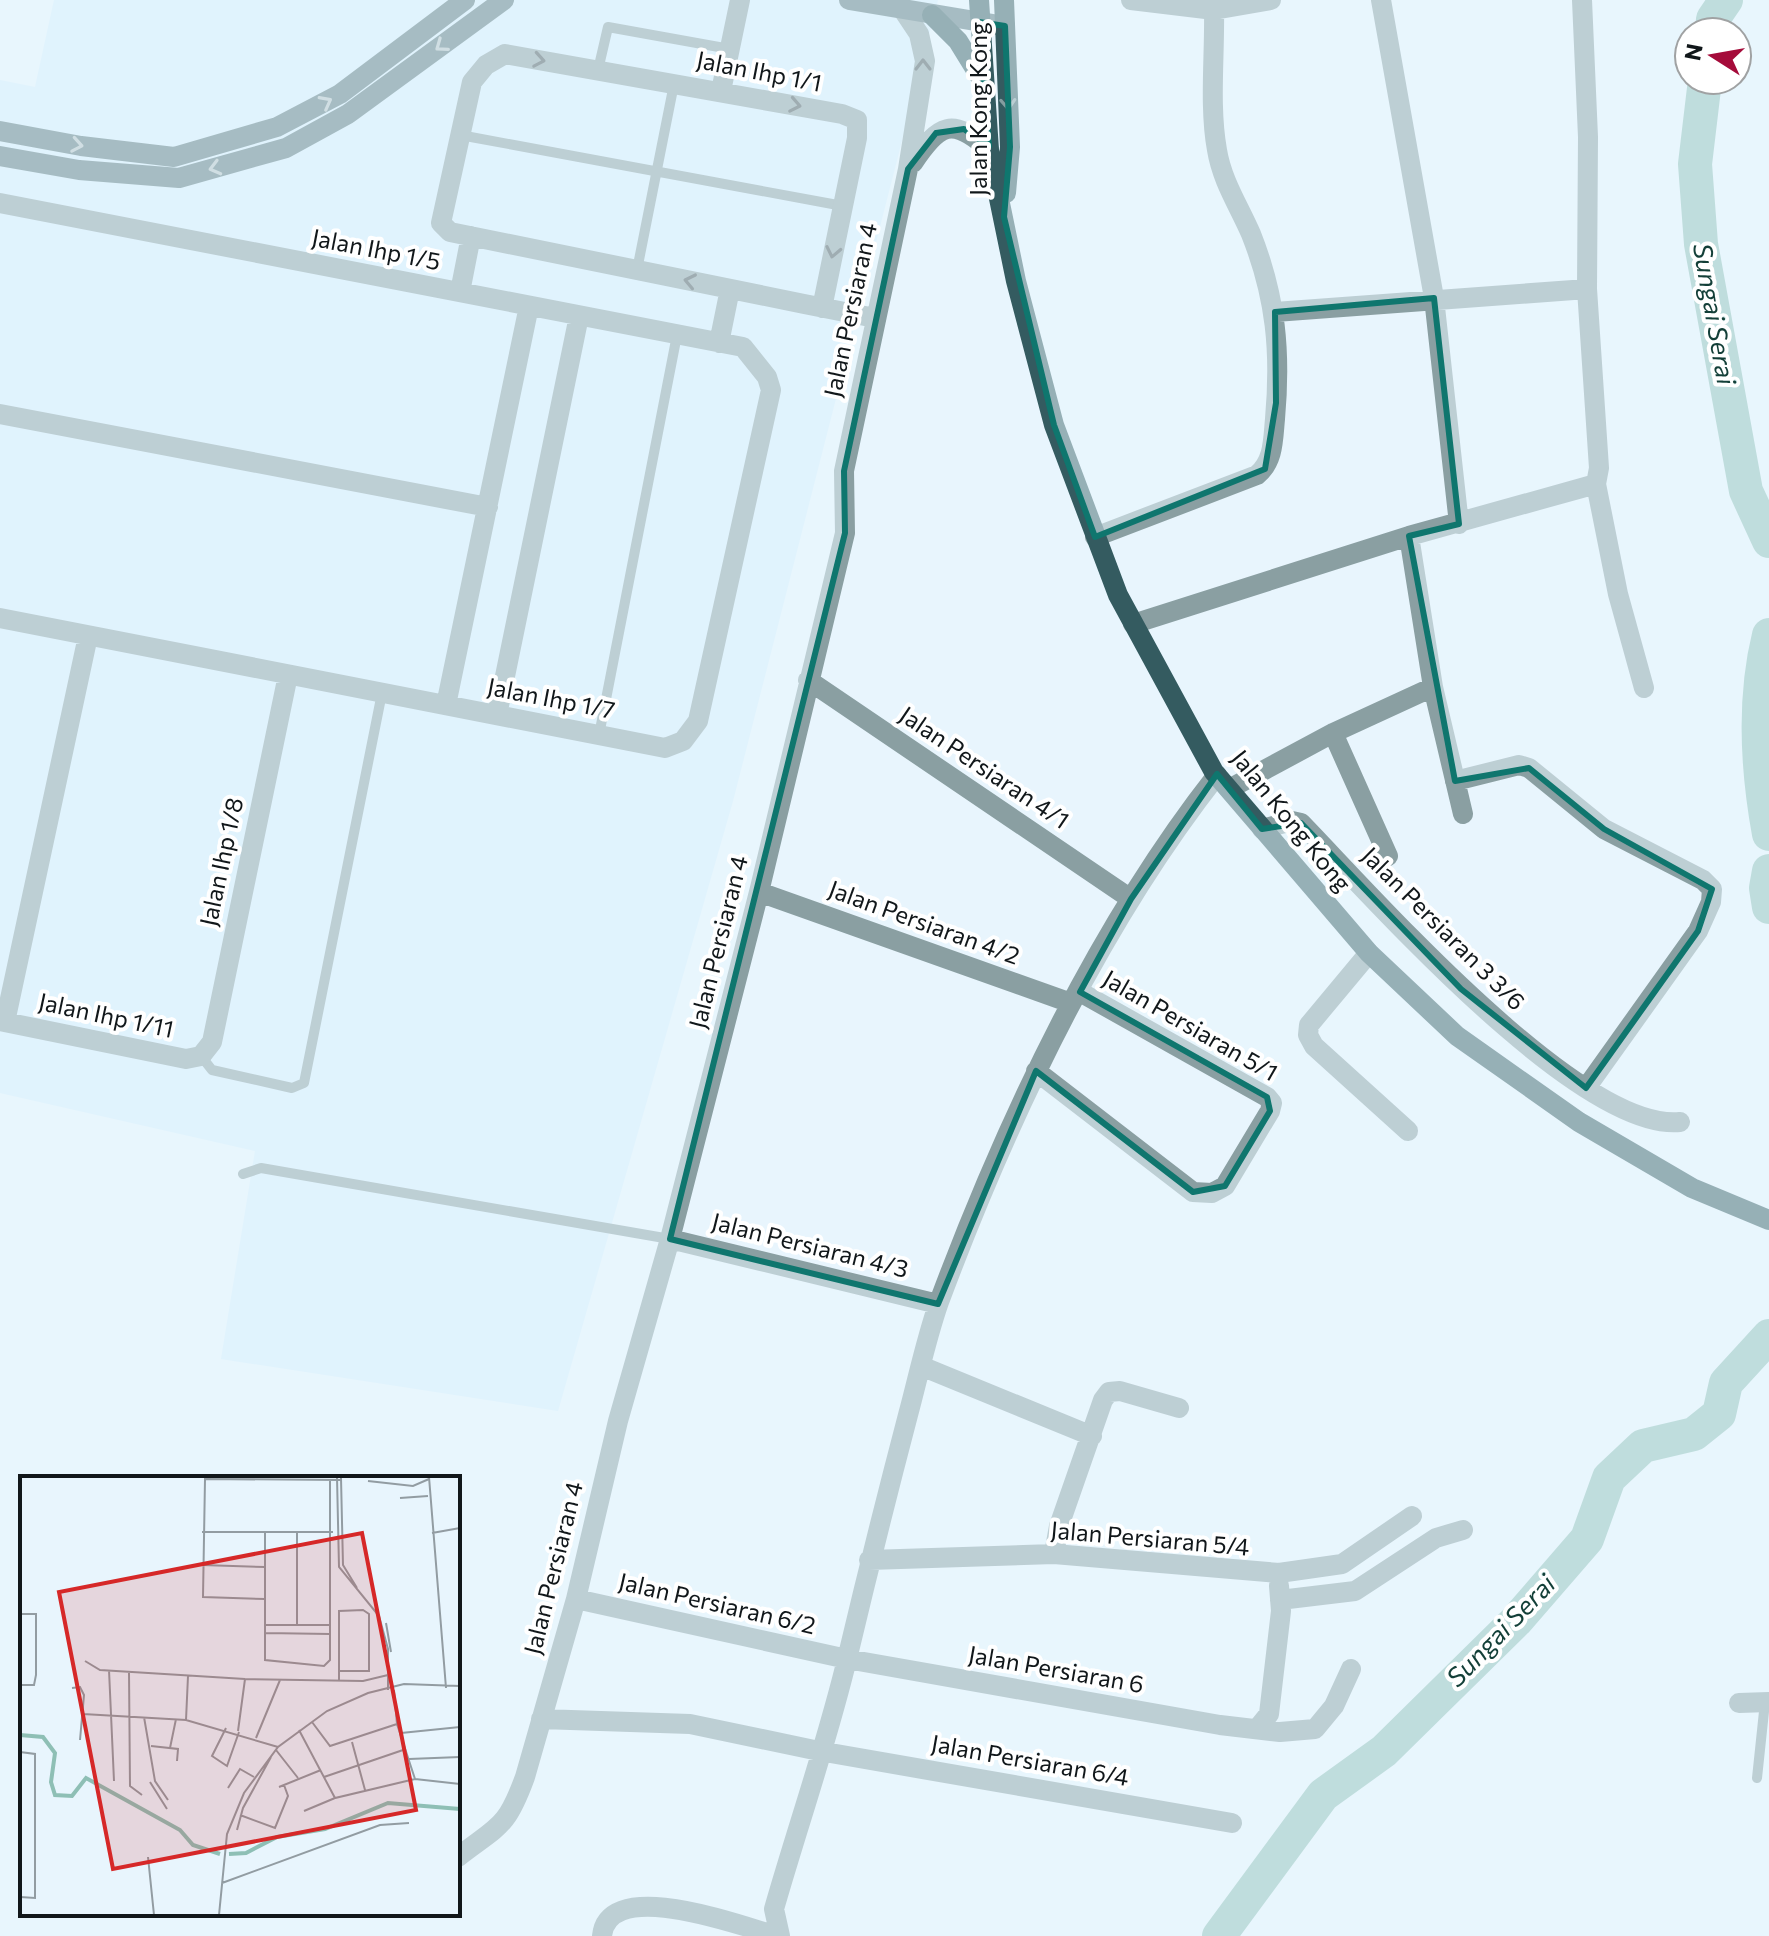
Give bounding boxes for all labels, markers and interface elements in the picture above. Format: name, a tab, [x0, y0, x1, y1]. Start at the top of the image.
north arrow	[1673, 16, 1753, 96]
street label: Jalan Kong Kong	[963, 22, 992, 196]
one-way arrow	[435, 36, 449, 50]
text: N	[1678, 41, 1708, 63]
street label: Jalan Ihp 1/1	[694, 44, 824, 97]
one-way arrow	[532, 50, 545, 67]
one-way arrow	[914, 58, 932, 70]
one-way arrow	[317, 96, 332, 111]
one-way arrow	[787, 96, 801, 113]
one-way arrow	[999, 98, 1016, 111]
one-way arrow	[70, 136, 84, 153]
one-way arrow	[208, 159, 222, 175]
street label: Jalan Persiaran 4	[817, 220, 882, 399]
street label: Jalan Ihp 1/5	[309, 222, 443, 275]
water label: Sungai Serai	[1688, 241, 1743, 388]
one-way arrow	[825, 245, 842, 258]
one-way arrow	[684, 273, 698, 290]
street label: Jalan Ihp 1/7	[485, 671, 618, 724]
street label: Jalan Persiaran 4/1	[895, 699, 1075, 834]
street label: Jalan Kong Kong	[1226, 743, 1358, 897]
street label: Jalan Ihp 1/8	[193, 795, 248, 929]
street label: Jalan Persiaran 3 3/6	[1356, 840, 1532, 1016]
street label: Jalan Persiaran 4	[682, 852, 753, 1031]
street label: Jalan Persiaran 4/2	[825, 874, 1024, 970]
street label: Jalan Persiaran 5/1	[1098, 963, 1283, 1087]
street label: Jalan Ihp 1/11	[36, 986, 176, 1043]
street label: Jalan Persiaran 4/3	[709, 1206, 912, 1283]
inset map	[20, 1476, 460, 1916]
street label: Jalan Persiaran 4	[517, 1478, 588, 1657]
street label: Jalan Persiaran 5/4	[1050, 1514, 1251, 1561]
street label: Jalan Persiaran 6/2	[616, 1566, 819, 1639]
water label: Sungai Serai	[1439, 1567, 1562, 1692]
street label: Jalan Persiaran 6	[966, 1639, 1146, 1698]
street label: Jalan Persiaran 6/4	[929, 1728, 1131, 1791]

